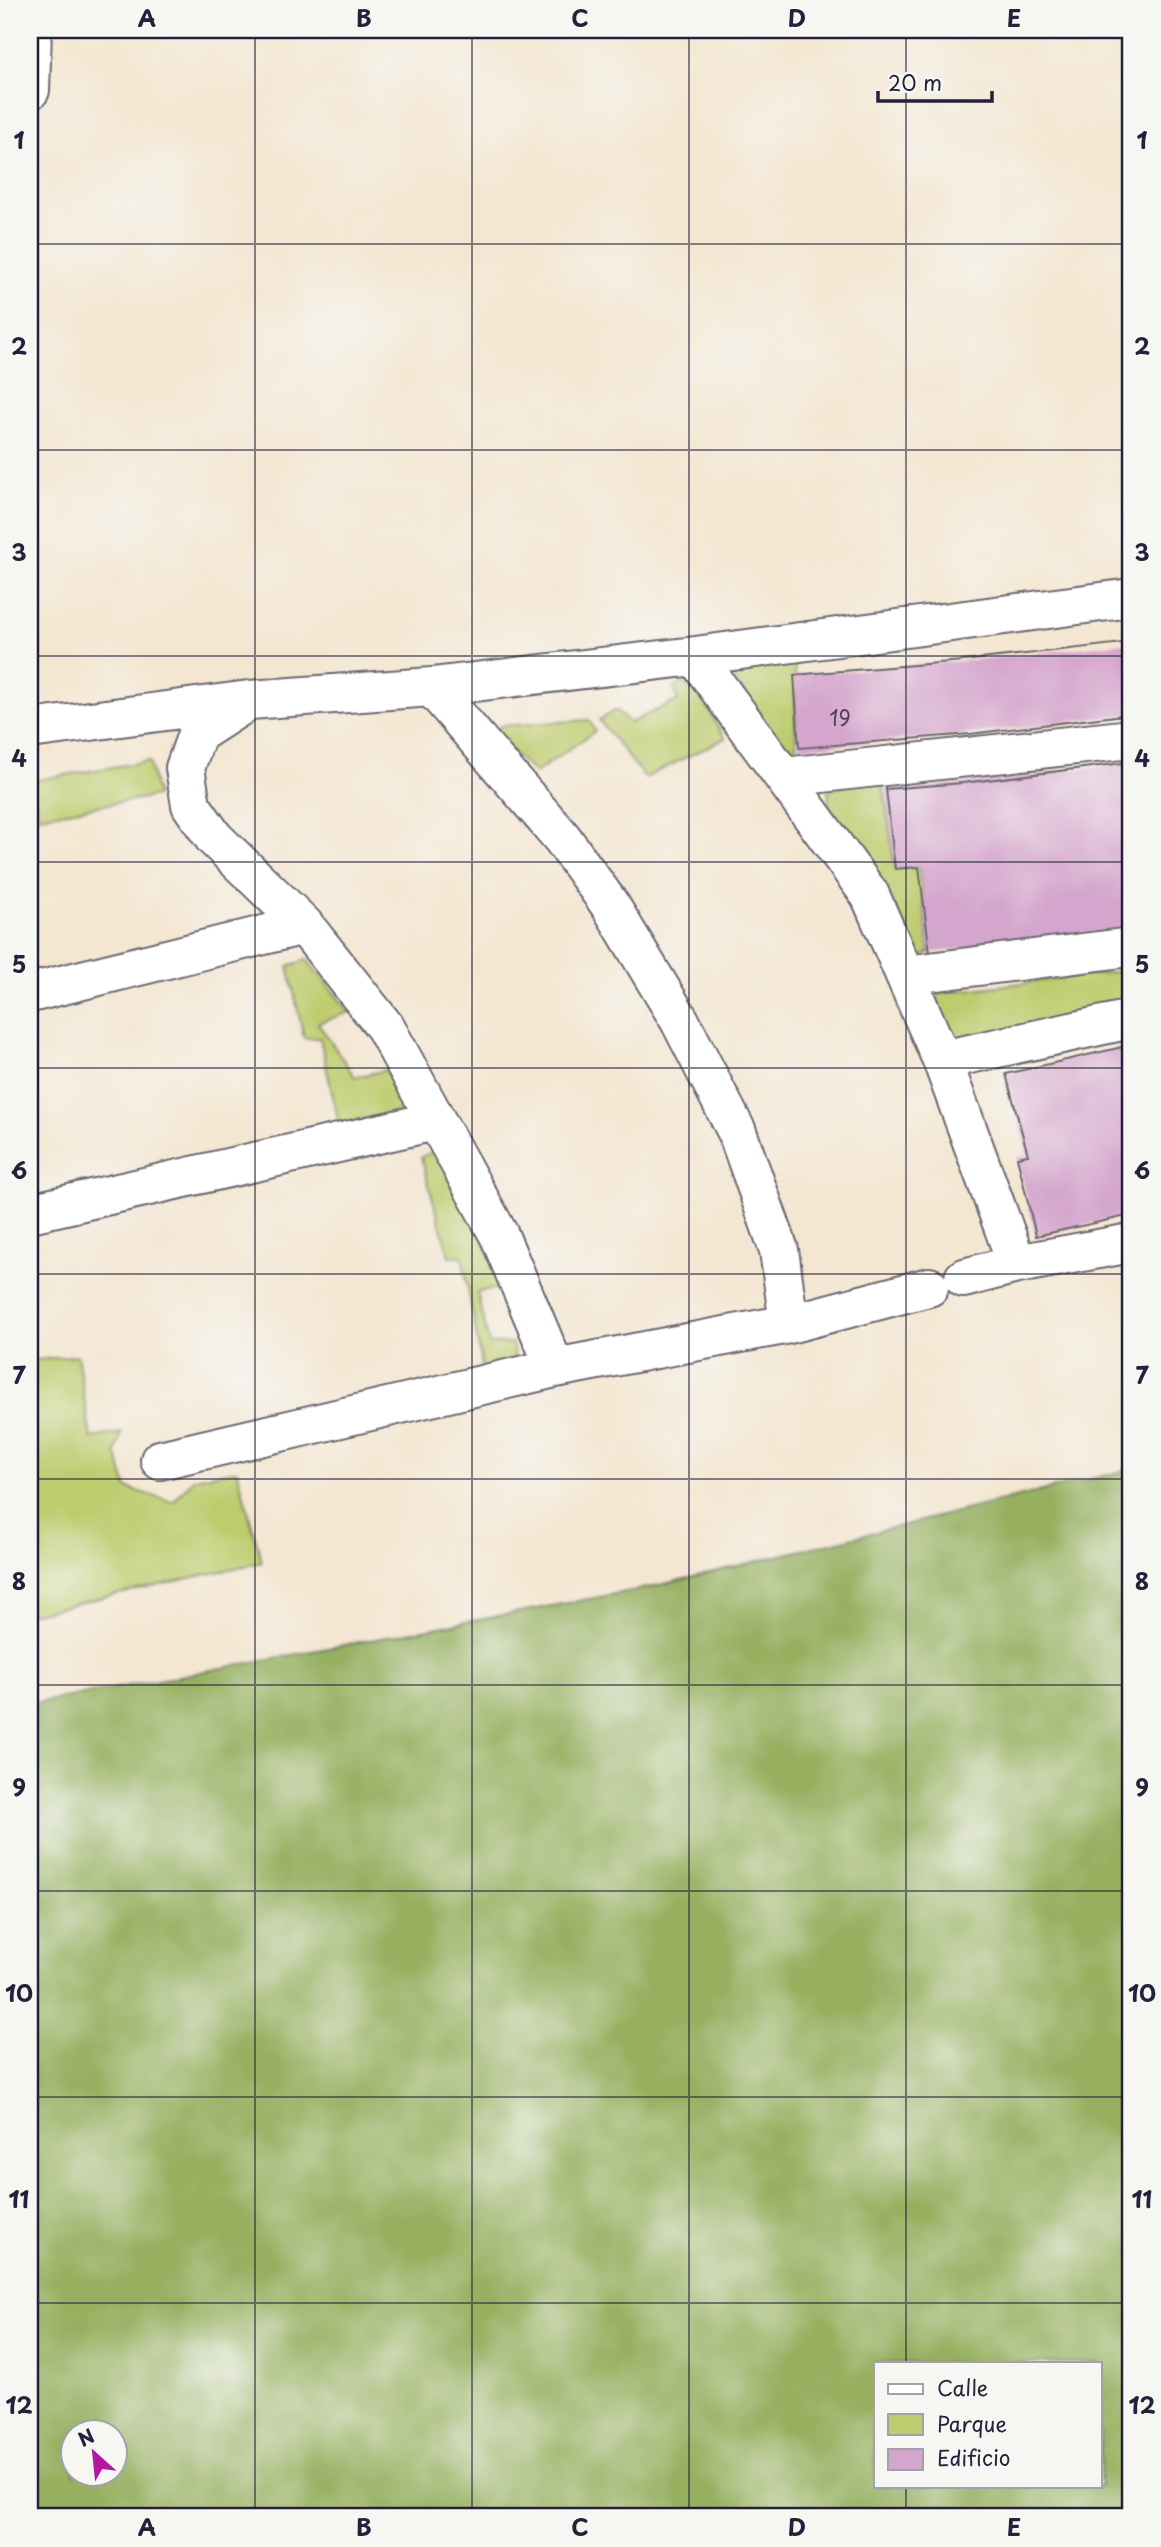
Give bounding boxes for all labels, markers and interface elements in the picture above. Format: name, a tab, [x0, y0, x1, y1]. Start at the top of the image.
text: A	[138, 0, 156, 35]
text: B	[356, 0, 372, 35]
text: C	[571, 0, 589, 35]
text: D	[788, 0, 806, 35]
text: E	[1007, 0, 1021, 35]
scale bar	[878, 60, 991, 104]
text: 20 m	[888, 66, 942, 98]
text: 1	[14, 122, 25, 157]
text: 1	[1137, 122, 1148, 157]
text: 2	[11, 328, 27, 363]
text: 2	[1134, 328, 1150, 363]
text: 3	[11, 534, 27, 569]
text: 3	[1134, 534, 1150, 569]
house number: 19	[829, 701, 851, 733]
text: 4	[11, 740, 27, 775]
text: 4	[1134, 740, 1150, 775]
text: 5	[12, 946, 26, 981]
text: 5	[1135, 946, 1149, 981]
text: 6	[11, 1152, 27, 1187]
text: 6	[1134, 1152, 1150, 1187]
text: 7	[12, 1357, 26, 1392]
text: 7	[1135, 1357, 1149, 1392]
text: 8	[12, 1563, 26, 1598]
text: 8	[1135, 1563, 1149, 1598]
text: 9	[12, 1769, 26, 1804]
text: 9	[1135, 1769, 1149, 1804]
text: 10	[5, 1975, 33, 2010]
text: 10	[1128, 1975, 1156, 2010]
text: 11	[9, 2181, 30, 2216]
text: 11	[1132, 2181, 1153, 2216]
legend	[874, 2362, 1102, 2488]
text: Calle	[937, 2371, 988, 2403]
text: 12	[5, 2387, 33, 2422]
text: 12	[1128, 2387, 1156, 2422]
text: Parque	[937, 2407, 1007, 2439]
north arrow	[60, 2418, 130, 2488]
text: N	[73, 2421, 99, 2453]
text: Edificio	[937, 2441, 1010, 2473]
text: A	[138, 2509, 156, 2544]
text: B	[356, 2509, 372, 2544]
text: C	[571, 2509, 589, 2544]
text: D	[788, 2509, 806, 2544]
text: E	[1007, 2509, 1021, 2544]

